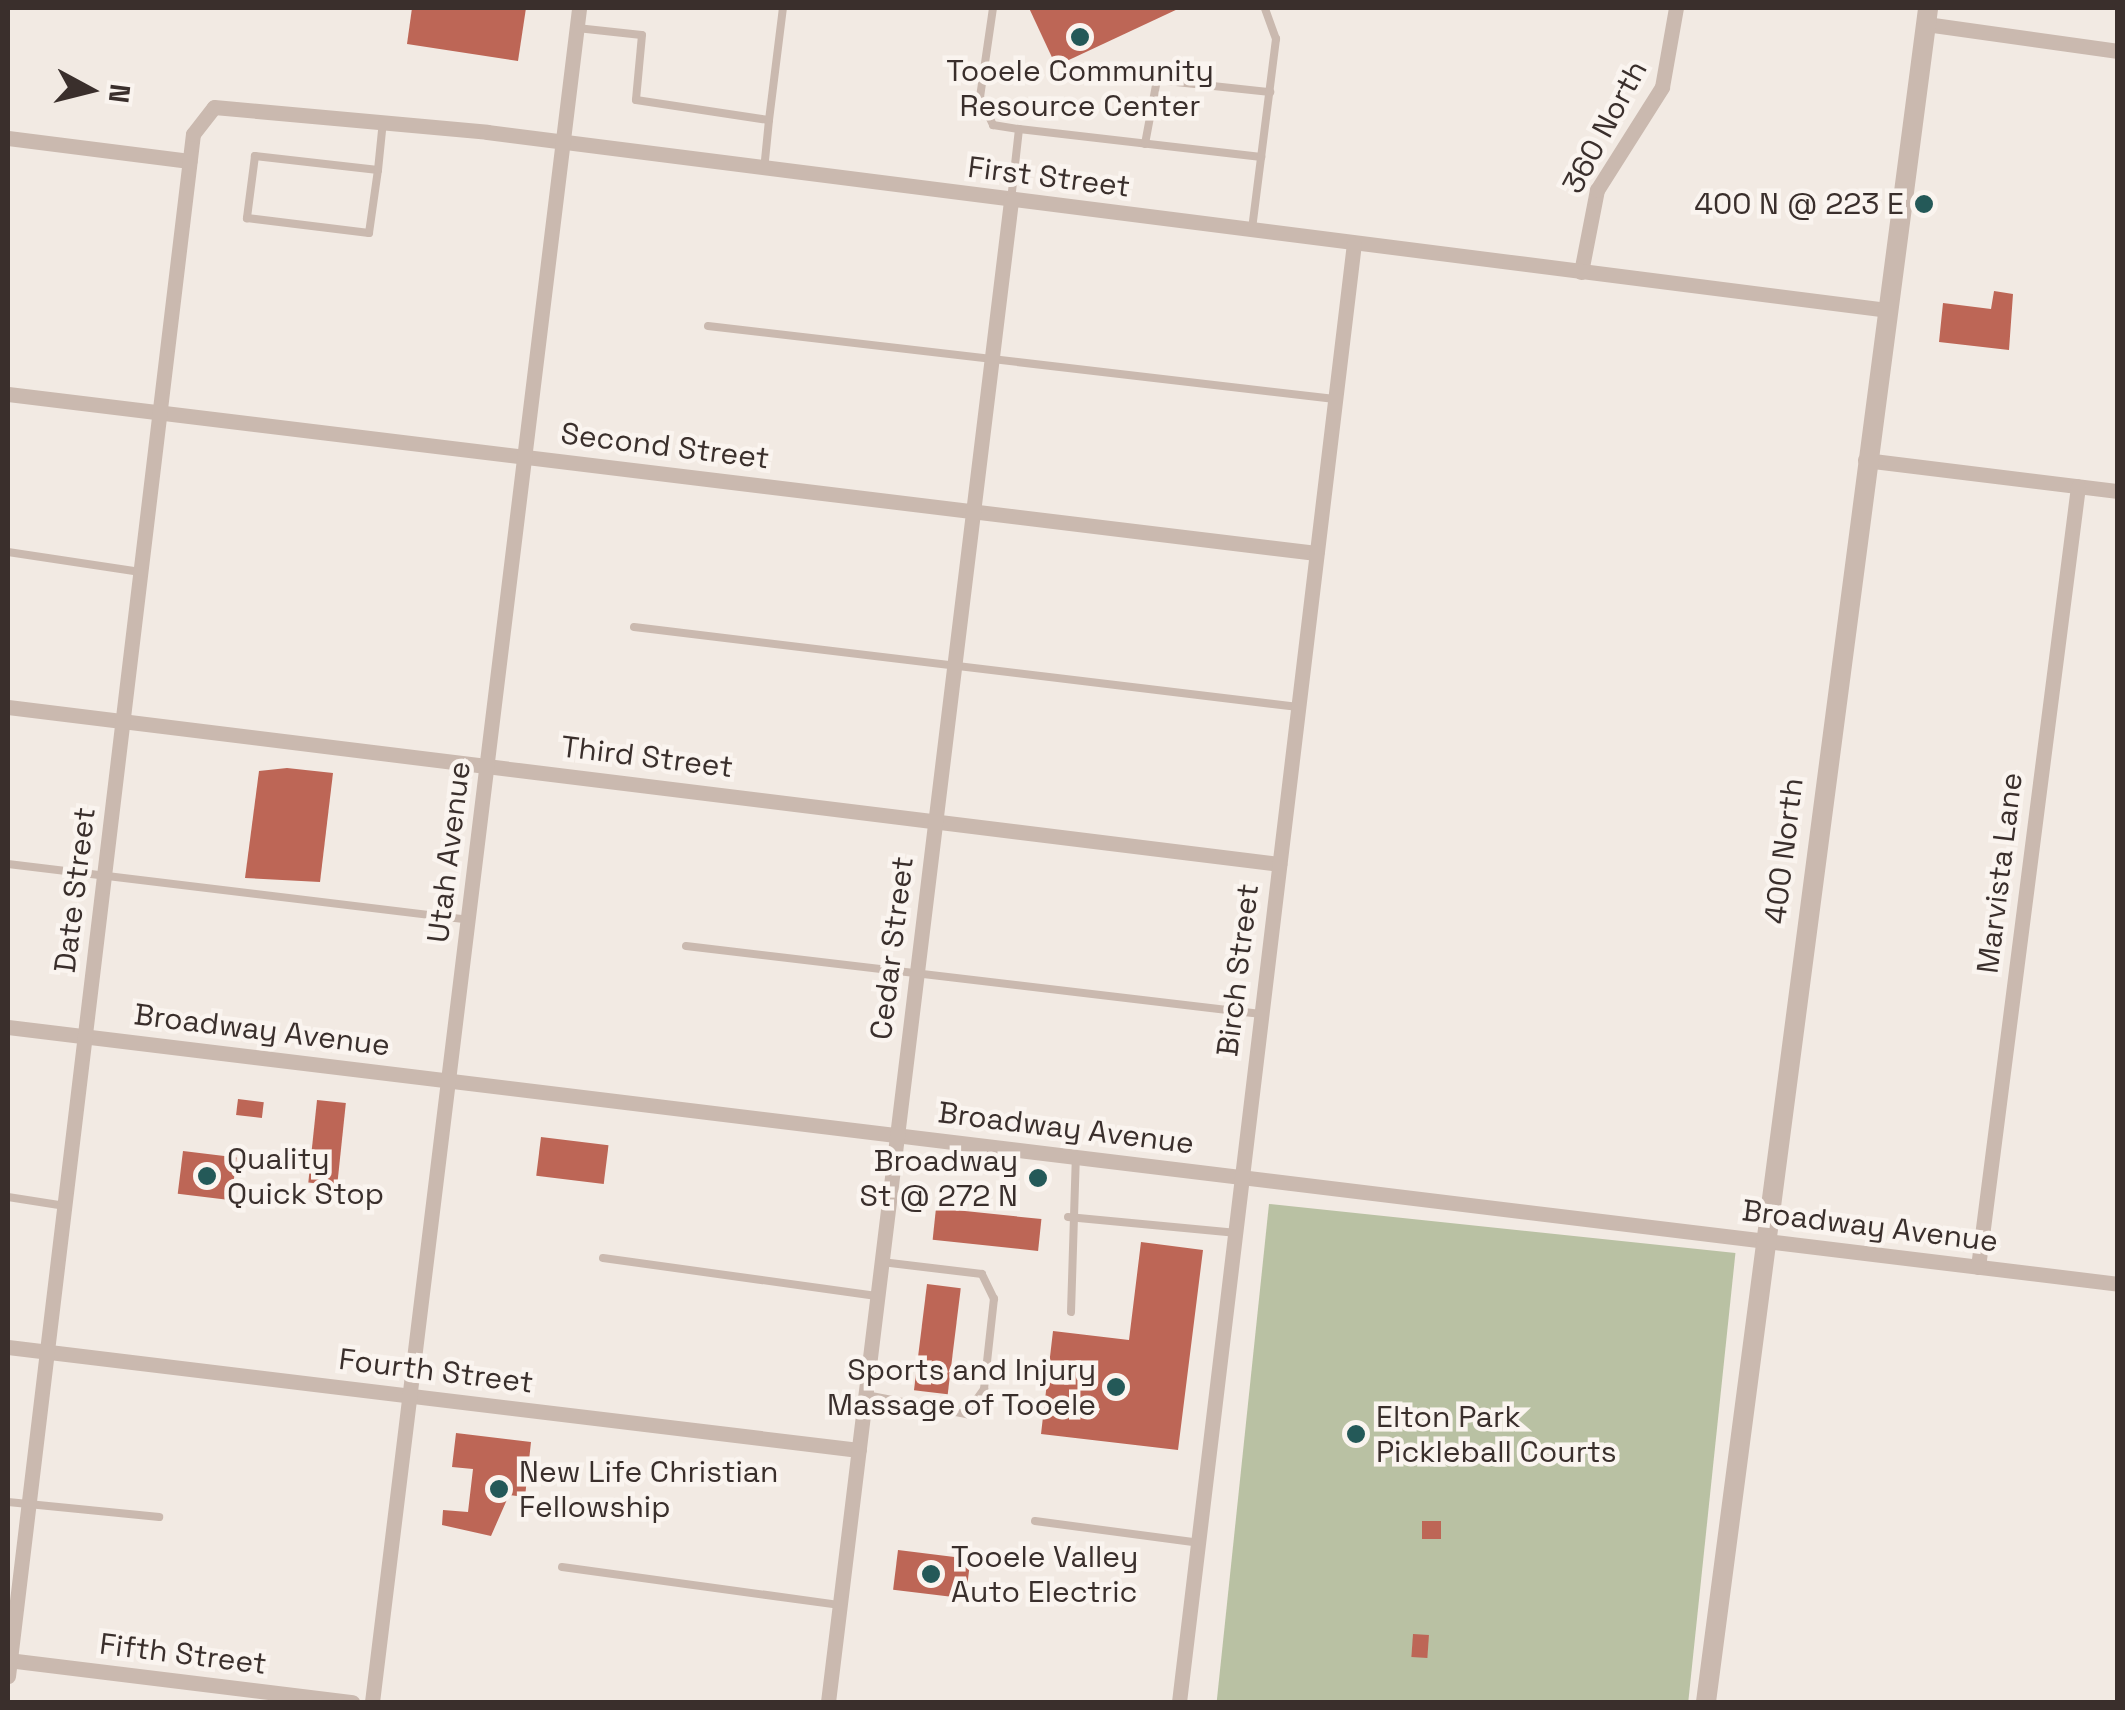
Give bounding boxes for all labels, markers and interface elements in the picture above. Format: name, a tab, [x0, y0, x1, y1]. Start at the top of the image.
marker: Tooele Community Resource Center	[1069, 26, 1091, 48]
north arrow	[40, 40, 140, 140]
place label: Tooele Community Resource Center	[946, 53, 1214, 124]
street label: 360 North	[1555, 54, 1655, 200]
text: N	[101, 82, 139, 105]
street label: First Street	[966, 149, 1132, 205]
place label: 400 N @ 223 E	[1694, 186, 1904, 222]
marker: 400 N @ 223 E	[1913, 193, 1935, 215]
street label: Second Street	[559, 415, 771, 477]
street label: Third Street	[559, 729, 735, 785]
street label: Utah Avenue	[420, 759, 478, 945]
street label: Marvista Lane	[1970, 771, 2030, 975]
street label: 400 North	[1757, 776, 1811, 926]
street label: Date Street	[47, 805, 103, 975]
street label: Cedar Street	[863, 854, 921, 1042]
street label: Birch Street	[1210, 882, 1266, 1058]
street label: Broadway Avenue	[132, 996, 392, 1064]
street label: Broadway Avenue	[936, 1094, 1196, 1162]
place label: Quality Quick Stop	[227, 1141, 384, 1212]
place label: Broadway St @ 272 N	[859, 1143, 1018, 1214]
marker: Quality Quick Stop	[196, 1165, 218, 1187]
marker: Broadway St @ 272 N	[1027, 1167, 1049, 1189]
street label: Broadway Avenue	[1740, 1192, 2000, 1260]
street label: Fourth Street	[337, 1341, 535, 1401]
place label: Sports and Injury Massage of Tooele	[826, 1352, 1096, 1422]
marker: Sports and Injury Massage of Tooele	[1105, 1376, 1127, 1398]
place label: Elton Park Pickleball Courts	[1376, 1399, 1617, 1470]
marker: Elton Park Pickleball Courts	[1345, 1423, 1367, 1445]
place label: New Life Christian Fellowship	[519, 1454, 778, 1524]
marker: New Life Christian Fellowship	[488, 1478, 510, 1500]
place label: Tooele Valley Auto Electric	[951, 1539, 1139, 1610]
marker: Tooele Valley Auto Electric	[920, 1563, 942, 1585]
street label: Fifth Street	[97, 1626, 269, 1682]

